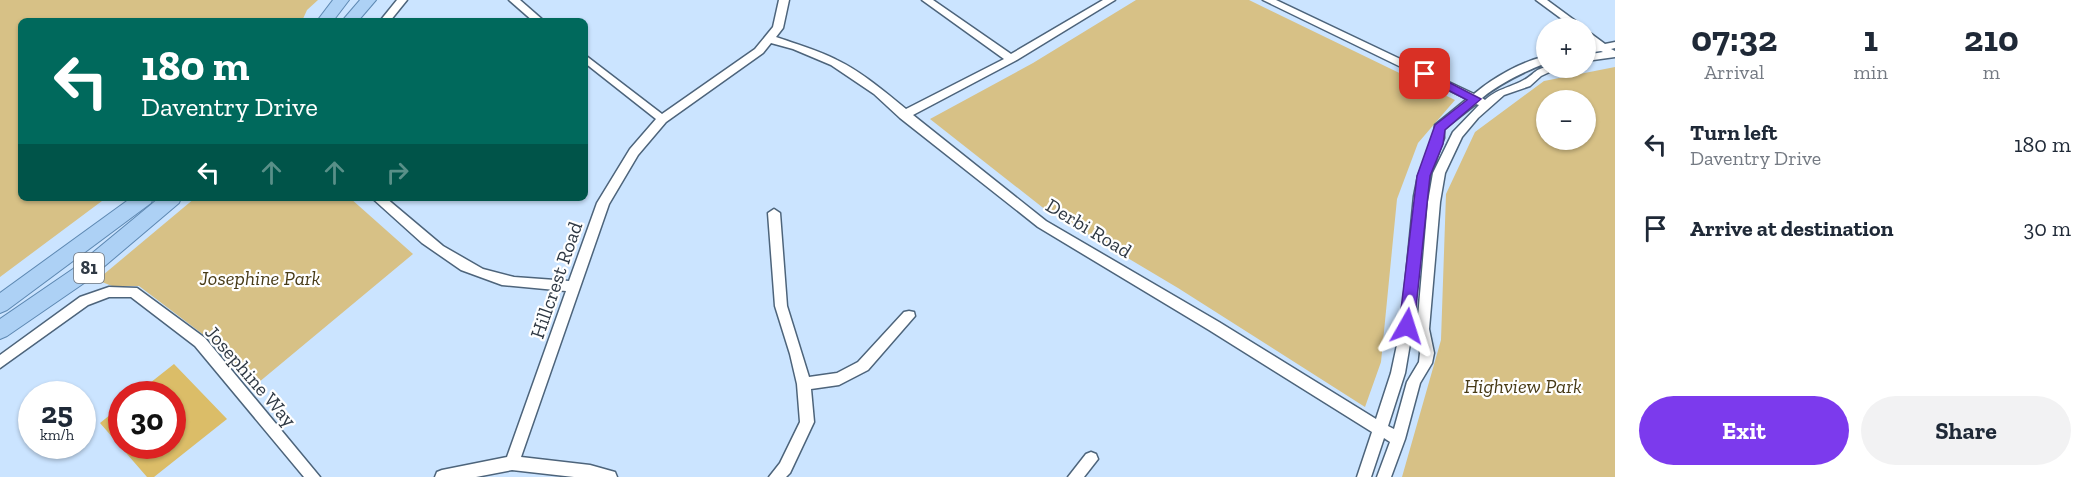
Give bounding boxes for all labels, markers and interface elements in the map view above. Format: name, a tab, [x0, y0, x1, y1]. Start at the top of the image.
text: 07:32	[1691, 17, 1777, 60]
text: 1	[1863, 17, 1878, 60]
text: 210	[1964, 17, 2019, 60]
map controls	[1536, 18, 1596, 150]
button: +	[1536, 18, 1596, 78]
text: 180 m	[141, 40, 249, 91]
icon: left	[42, 42, 120, 120]
pin	[1399, 48, 1450, 99]
icon: arrive	[1408, 57, 1441, 90]
text: Arrival	[1704, 60, 1764, 84]
text: min	[1854, 60, 1888, 84]
text: m	[1983, 60, 2000, 84]
button: −	[1536, 90, 1596, 150]
text: Daventry Drive	[141, 91, 318, 123]
text: Turn left	[1690, 119, 1777, 146]
icon: left	[1639, 128, 1672, 161]
text: 180 m	[2014, 131, 2071, 158]
text: Daventry Drive	[1690, 146, 1821, 170]
icon: left	[192, 156, 225, 189]
icon: ahead	[255, 156, 288, 189]
icon: ahead	[318, 156, 351, 189]
icon: right	[381, 156, 414, 189]
street label: Derbi Road	[1042, 193, 1136, 263]
icon: arrive	[1639, 212, 1672, 245]
text: Arrive at destination	[1690, 215, 1893, 242]
text: 30 m	[2024, 215, 2071, 242]
street label: Hillcrest Road	[525, 218, 587, 342]
road number: 81	[74, 253, 104, 283]
park label: Josephine Park	[198, 266, 321, 290]
position arrow	[1375, 294, 1439, 358]
street label: Josephine Way	[200, 320, 302, 432]
park label: Highview Park	[1464, 374, 1582, 398]
speed limit sign: 30	[108, 381, 186, 459]
text: 25	[41, 395, 73, 431]
button: Exit	[1639, 396, 1849, 465]
button: Share	[1861, 396, 2071, 465]
text: km/h	[40, 426, 74, 444]

